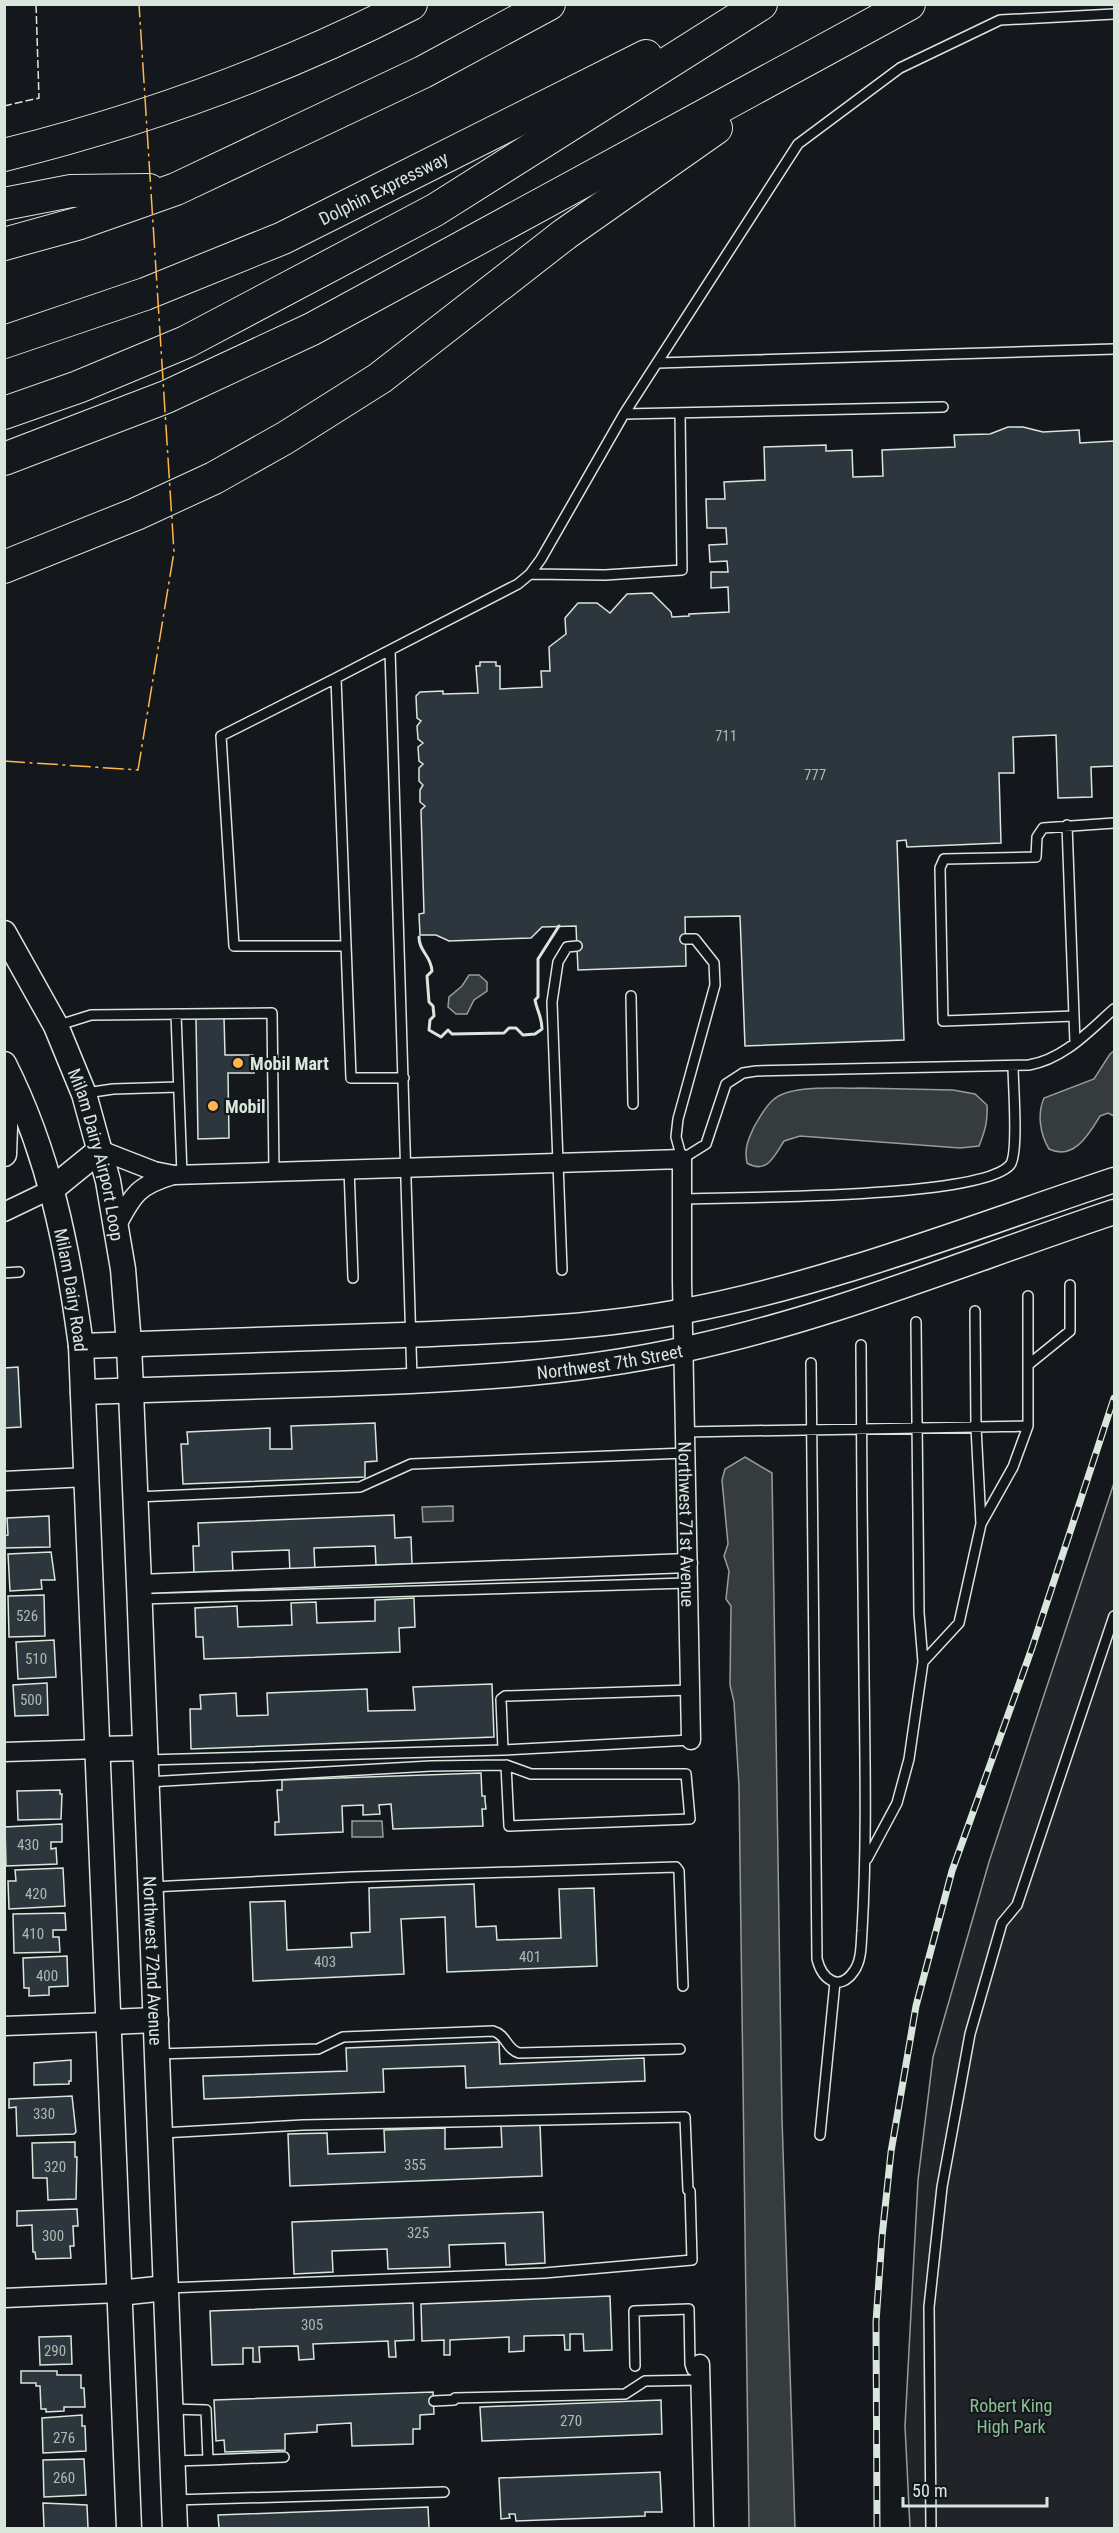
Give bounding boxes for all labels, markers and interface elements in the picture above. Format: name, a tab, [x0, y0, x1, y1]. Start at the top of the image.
street label: Dolphin Expressway	[315, 146, 452, 229]
house number: 711	[715, 727, 737, 745]
house number: 777	[804, 766, 826, 784]
place label: Mobil Mart	[250, 1053, 329, 1074]
marker: Mobil Mart	[231, 1056, 245, 1070]
street label: Milam Dairy Airport Loop	[64, 1065, 129, 1242]
place label: Mobil	[225, 1096, 266, 1117]
marker: Mobil	[206, 1099, 220, 1113]
street label: Milam Dairy Road	[51, 1226, 92, 1352]
street label: Northwest 7th Street	[536, 1340, 685, 1383]
street label: Northwest 71st Avenue	[675, 1442, 699, 1607]
house number: 526	[16, 1607, 38, 1625]
house number: 510	[25, 1650, 47, 1668]
house number: 500	[20, 1691, 42, 1709]
house number: 430	[17, 1836, 39, 1854]
street label: Northwest 72nd Avenue	[140, 1876, 167, 2046]
house number: 420	[25, 1885, 47, 1903]
house number: 410	[22, 1925, 44, 1943]
house number: 401	[519, 1948, 541, 1966]
house number: 403	[314, 1953, 336, 1971]
house number: 400	[36, 1967, 58, 1985]
house number: 330	[33, 2105, 55, 2123]
house number: 355	[404, 2156, 426, 2174]
house number: 320	[44, 2158, 66, 2176]
house number: 325	[407, 2224, 429, 2242]
house number: 300	[42, 2227, 64, 2245]
house number: 305	[301, 2316, 323, 2334]
house number: 290	[44, 2342, 66, 2360]
park label: Robert King High Park	[970, 2395, 1052, 2437]
house number: 270	[560, 2412, 582, 2430]
house number: 276	[53, 2429, 75, 2447]
house number: 260	[53, 2469, 75, 2487]
scale bar	[903, 2470, 1047, 2508]
text: 50 m	[912, 2480, 947, 2501]

